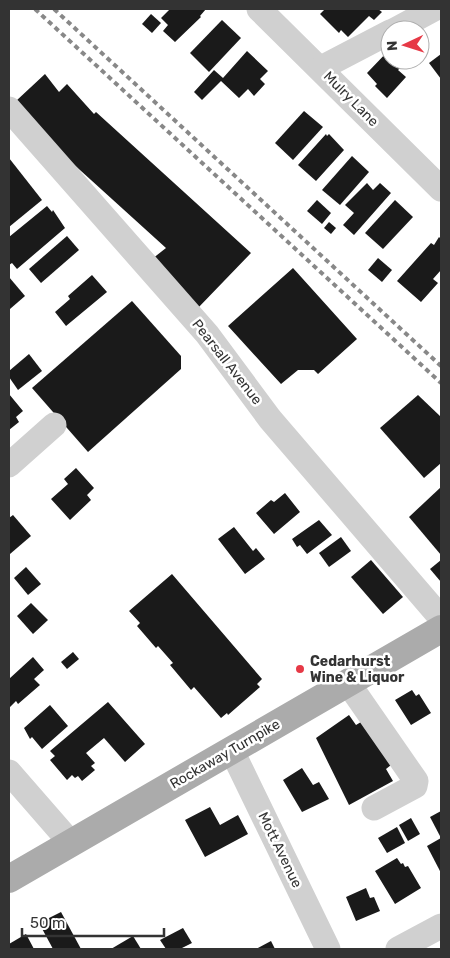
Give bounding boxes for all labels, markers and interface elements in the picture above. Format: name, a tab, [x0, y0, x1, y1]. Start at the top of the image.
north arrow	[380, 20, 430, 70]
text: N	[384, 40, 401, 51]
street label: Mulry Lane	[320, 68, 382, 130]
street label: Pearsall Avenue	[188, 316, 266, 408]
place label: Cedarhurst Wine & Liquor	[310, 653, 405, 686]
marker: Cedarhurst Wine & Liquor	[294, 663, 306, 675]
street label: Rockaway Turnpike	[167, 715, 283, 792]
street label: Mott Avenue	[254, 809, 306, 891]
scale bar	[22, 906, 165, 938]
text: 50 m	[30, 914, 65, 932]

